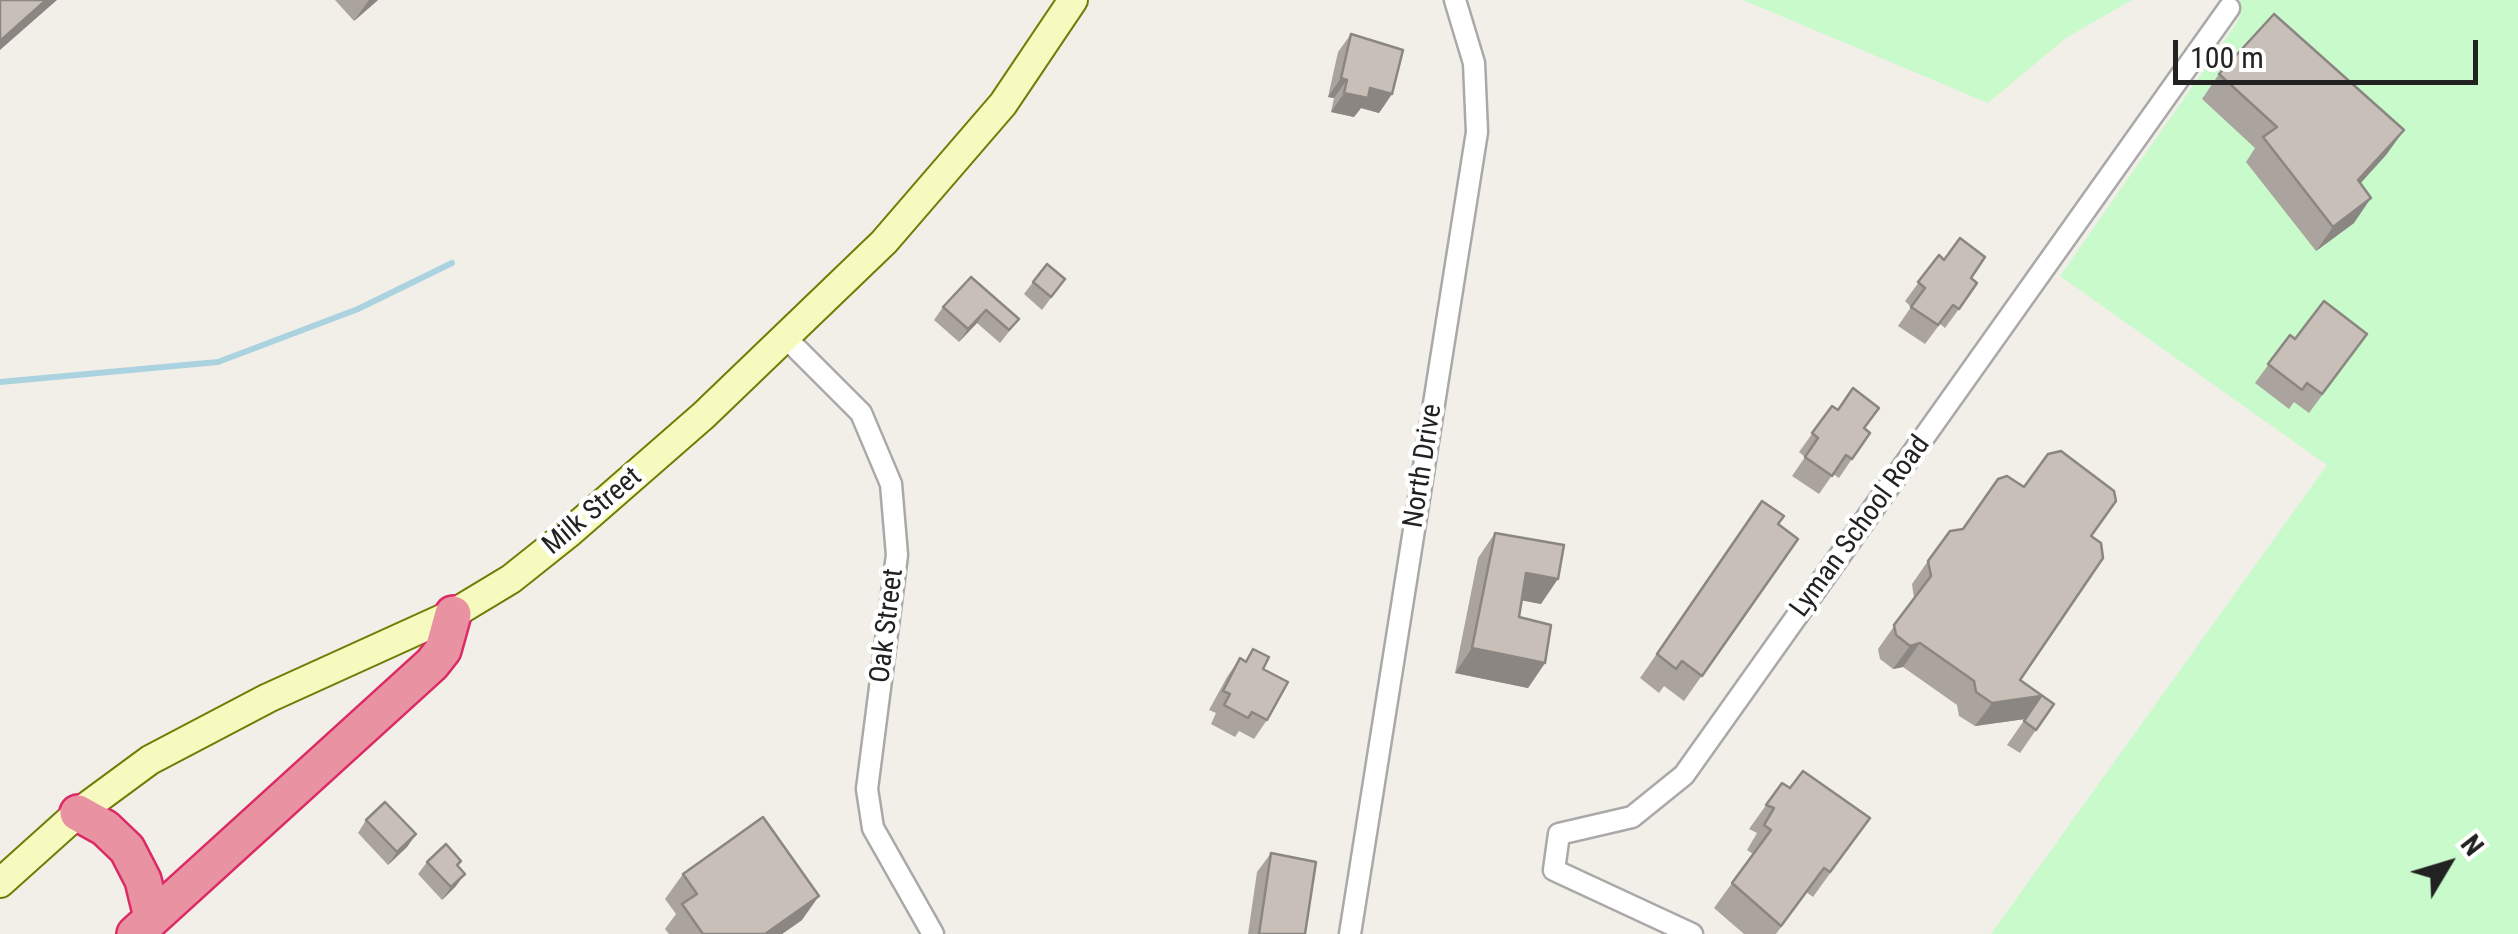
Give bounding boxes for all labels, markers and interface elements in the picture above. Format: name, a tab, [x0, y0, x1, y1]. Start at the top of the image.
scale bar	[2178, 20, 2483, 82]
text: 100 m	[2190, 40, 2264, 75]
street label: North Drive	[1398, 402, 1450, 530]
street label: Lyman School Road	[1784, 430, 1938, 624]
street label: Milk Street	[537, 461, 649, 563]
street label: Oak Street	[864, 567, 912, 685]
north arrow	[2398, 814, 2498, 914]
text: N	[2454, 828, 2490, 862]

